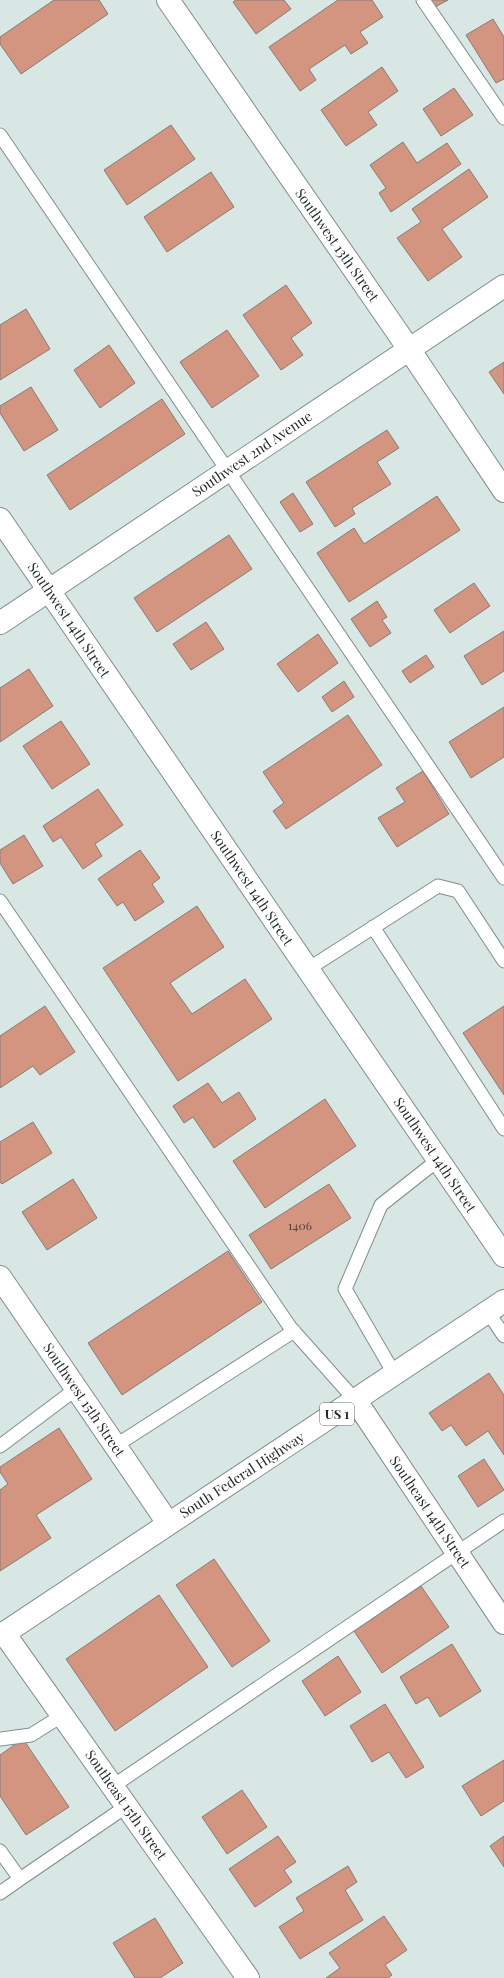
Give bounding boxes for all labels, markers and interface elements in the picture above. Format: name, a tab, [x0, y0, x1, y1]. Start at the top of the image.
street label: Southwest 13th Street	[291, 184, 384, 306]
street label: Southwest 2nd Avenue	[188, 406, 315, 501]
street label: Southwest 14th Street	[24, 558, 116, 682]
street label: Southwest 14th Street	[207, 826, 299, 950]
street label: Southwest 14th Street	[390, 1093, 482, 1217]
house number: 1406	[288, 1217, 312, 1233]
street label: Southwest 15th Street	[39, 1339, 130, 1461]
road number: US 1	[320, 1403, 354, 1425]
street label: South Federal Highway	[176, 1427, 308, 1522]
street label: Southeast 14th Street	[386, 1452, 476, 1572]
street label: Southeast 15th Street	[81, 1746, 172, 1864]

